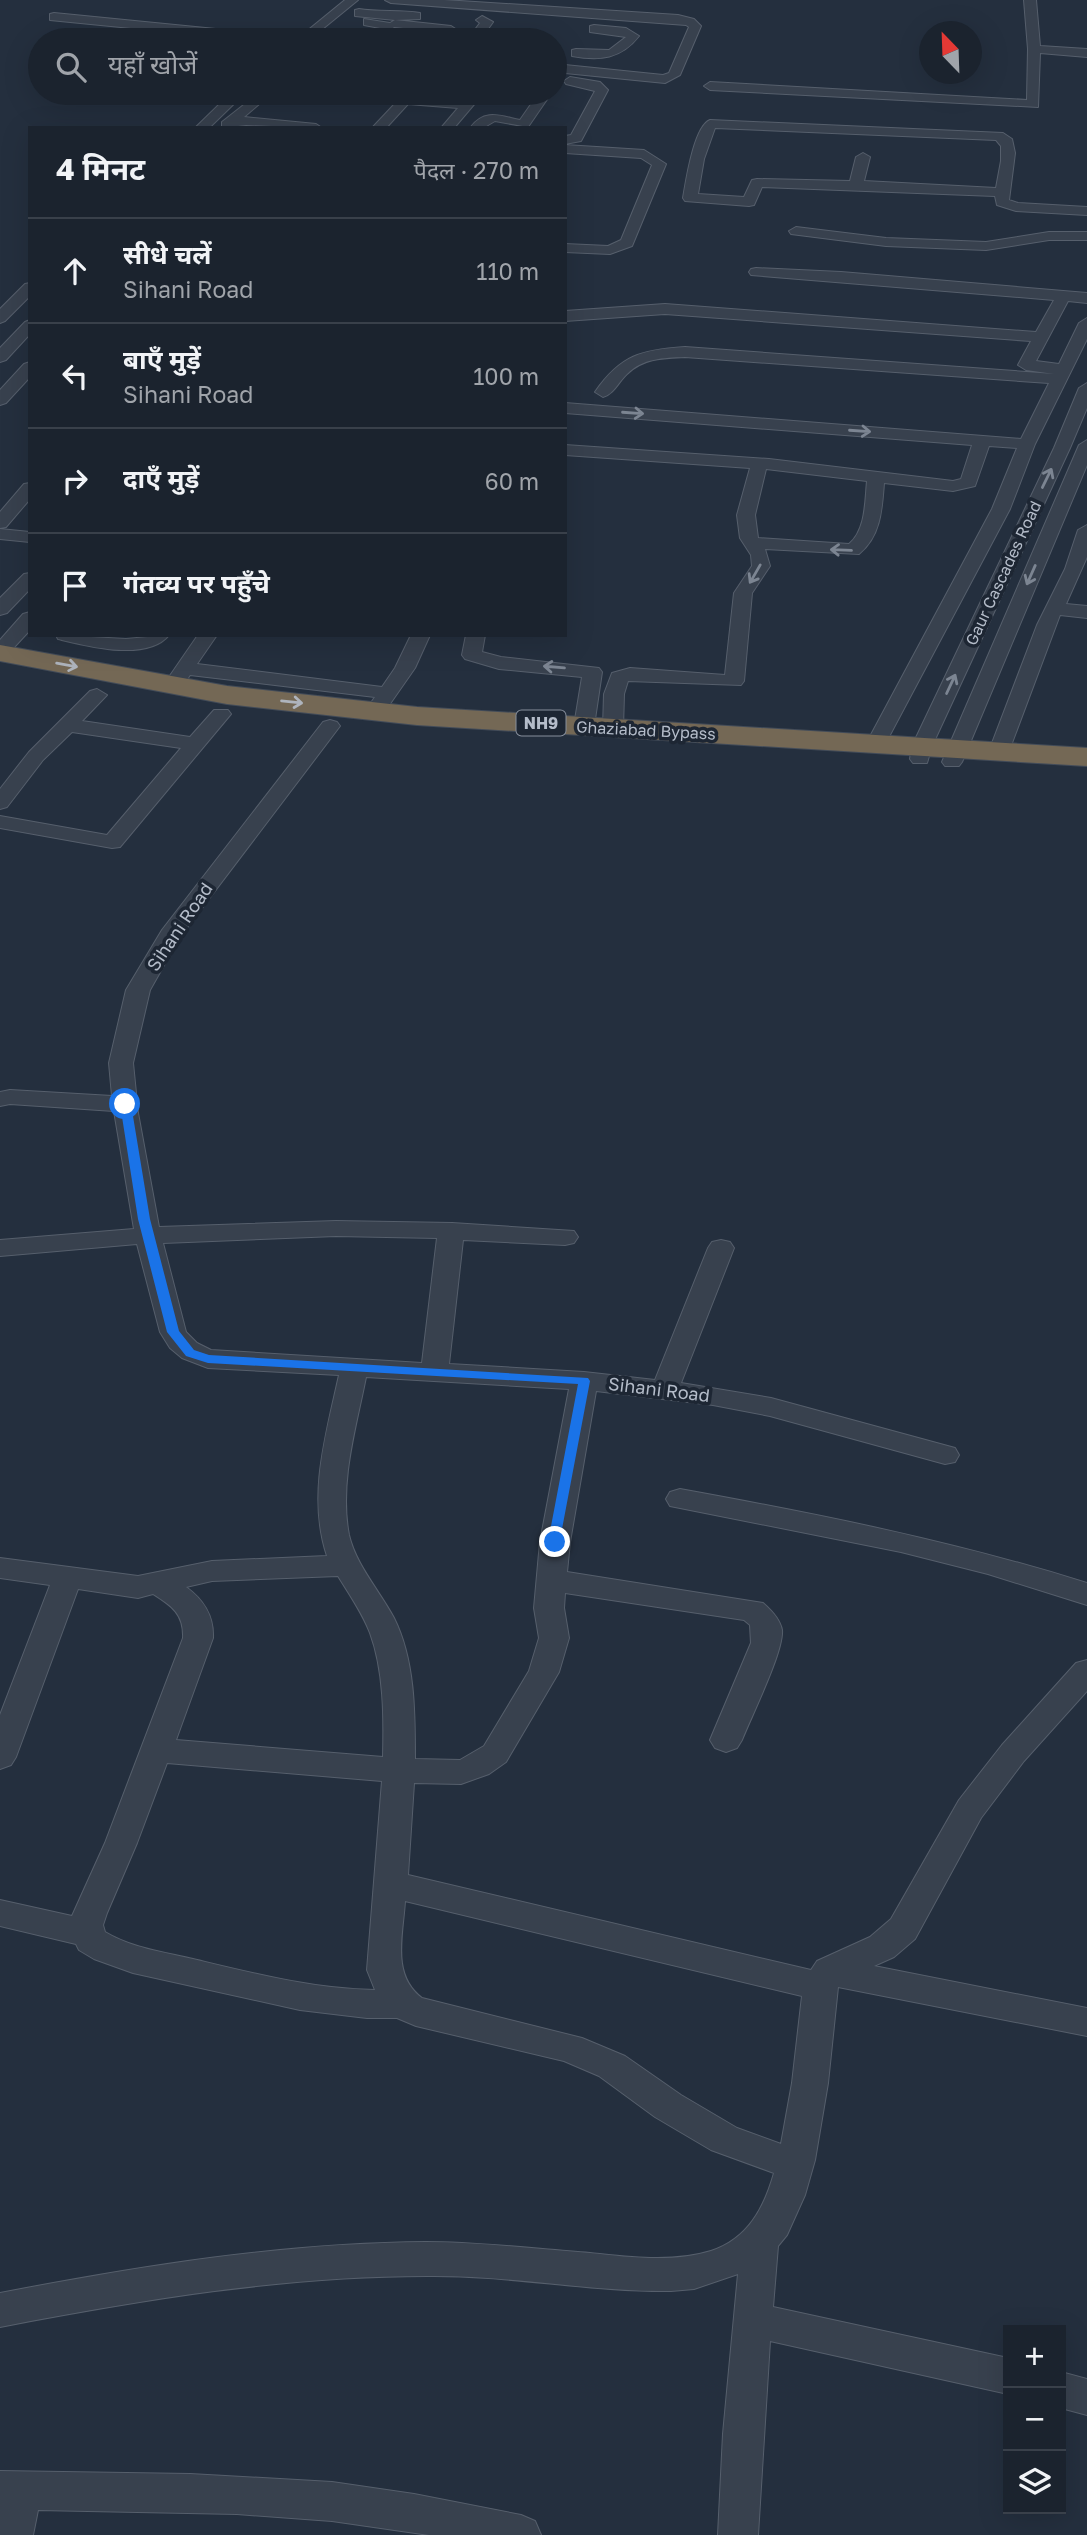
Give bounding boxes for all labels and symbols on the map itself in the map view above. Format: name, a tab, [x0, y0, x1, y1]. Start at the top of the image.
north arrow	[919, 21, 982, 84]
one-way arrow	[622, 407, 645, 420]
one-way arrow	[848, 425, 871, 438]
one-way arrow	[1041, 468, 1055, 489]
street label: Gaur Cascades Road	[961, 498, 1045, 648]
one-way arrow	[829, 543, 852, 557]
one-way arrow	[748, 563, 762, 583]
one-way arrow	[1024, 564, 1037, 586]
one-way arrow	[55, 659, 78, 672]
one-way arrow	[543, 661, 566, 674]
one-way arrow	[945, 674, 958, 695]
one-way arrow	[280, 695, 302, 708]
road number: NH9	[516, 710, 566, 736]
street label: Ghaziabad Bypass	[576, 716, 716, 744]
street label: Sihani Road	[142, 878, 217, 975]
route start	[109, 1088, 140, 1119]
street label: Sihani Road	[607, 1372, 711, 1406]
route end	[539, 1526, 570, 1557]

